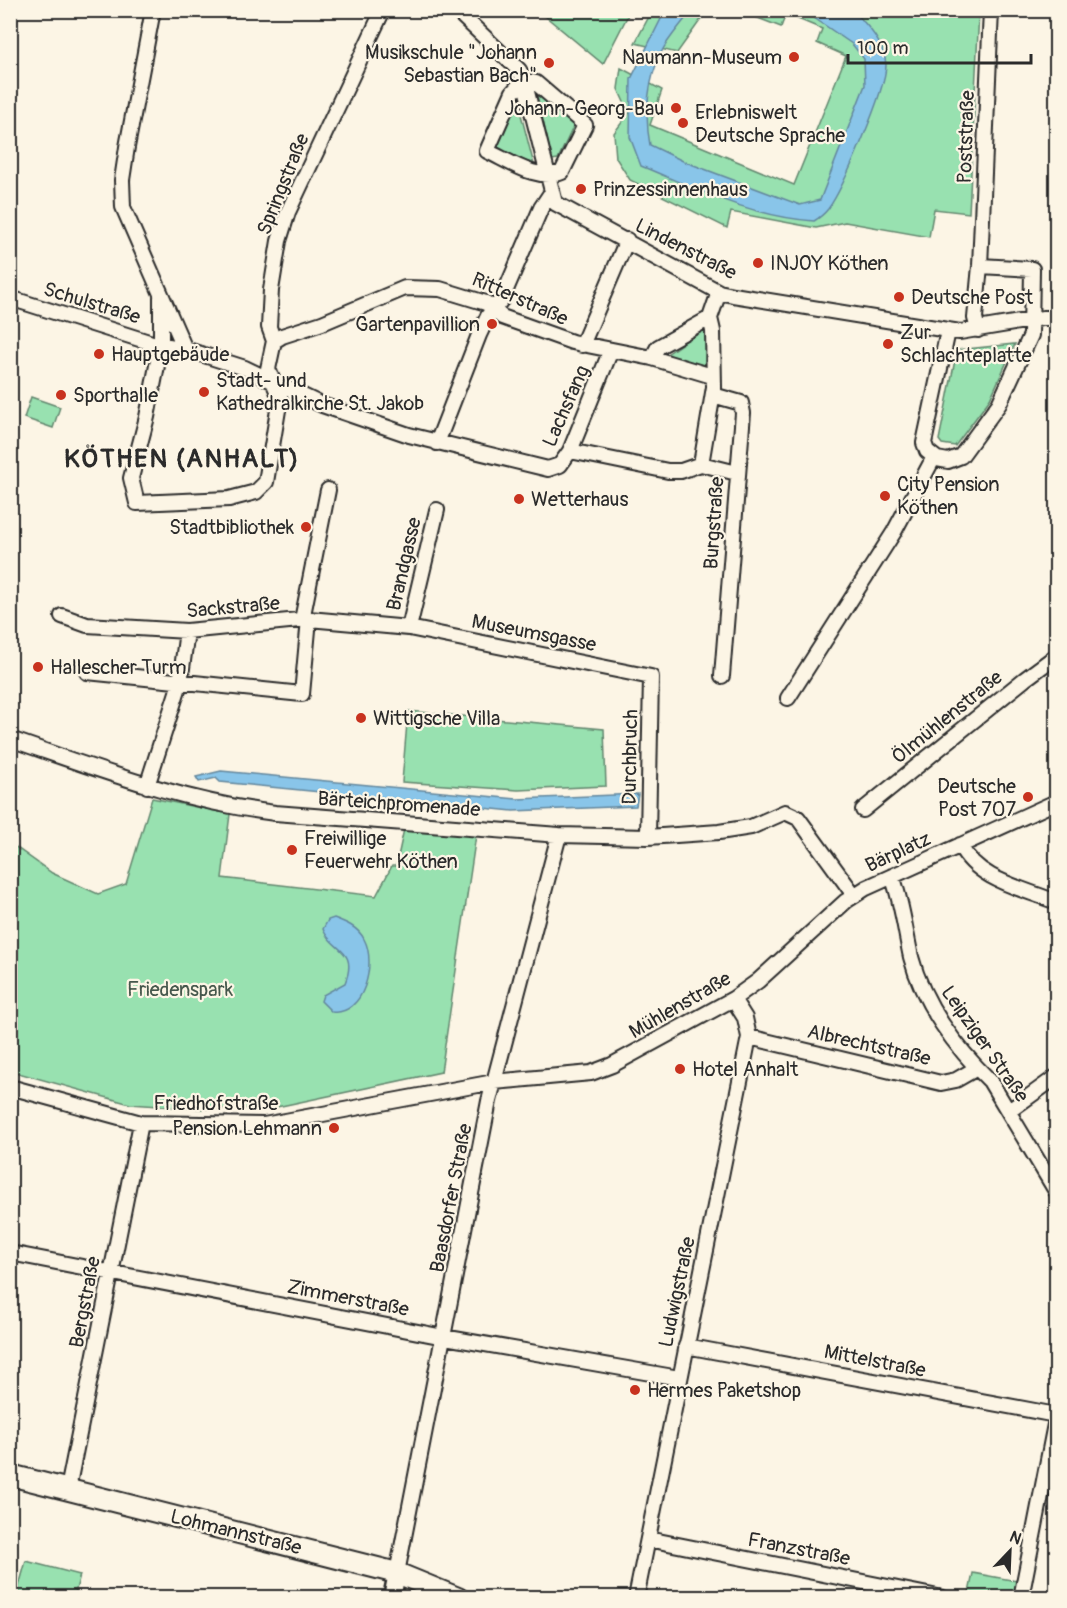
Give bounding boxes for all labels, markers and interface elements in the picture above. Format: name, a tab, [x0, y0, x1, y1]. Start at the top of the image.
scale bar	[848, 27, 1031, 65]
text: 100 m	[857, 37, 909, 60]
place label: Musikschule "Johann Sebastian Bach"	[365, 40, 537, 88]
place label: Naumann-Museum	[622, 45, 782, 70]
marker: Naumann-Museum	[787, 50, 801, 64]
marker: Musikschule "Johann Sebastian Bach"	[542, 56, 556, 70]
street label: Poststraße	[952, 90, 980, 184]
place label: Johann-Georg-Bau	[505, 96, 664, 121]
place label: Erlebniswelt Deutsche Sprache	[695, 100, 845, 148]
marker: Johann-Georg-Bau	[669, 101, 683, 115]
marker: Erlebniswelt Deutsche Sprache	[676, 116, 690, 130]
street label: Springstraße	[251, 130, 315, 238]
place label: Prinzessinnenhaus	[593, 177, 748, 202]
marker: Prinzessinnenhaus	[574, 182, 588, 196]
street label: Lindenstraße	[631, 213, 741, 285]
place label: INJOY Köthen	[770, 251, 889, 276]
marker: INJOY Köthen	[751, 256, 765, 270]
street label: Ritterstraße	[468, 267, 572, 331]
street label: Schulstraße	[40, 276, 144, 330]
place label: Deutsche Post	[911, 285, 1034, 310]
marker: Deutsche Post	[892, 290, 906, 304]
place label: Gartenpavillion	[355, 312, 480, 337]
marker: Gartenpavillion	[485, 317, 499, 331]
place label: Zur Schlachteplatte	[900, 320, 1032, 368]
marker: Zur Schlachteplatte	[881, 337, 895, 351]
place label: Hauptgebäude	[111, 342, 229, 367]
marker: Hauptgebäude	[92, 347, 106, 361]
street label: Lachsfang	[537, 361, 595, 451]
place label: Stadt- und Kathedralkirche St. Jakob	[216, 368, 424, 416]
place label: Sporthalle	[73, 383, 158, 408]
marker: Stadt- und Kathedralkirche St. Jakob	[197, 385, 211, 399]
marker: Sporthalle	[54, 388, 68, 402]
district label: KÖTHEN (ANHALT)	[64, 443, 300, 475]
place label: City Pension Köthen	[897, 472, 1000, 520]
street label: Burgstraße	[698, 476, 730, 570]
place label: Wetterhaus	[531, 487, 628, 512]
marker: City Pension Köthen	[878, 489, 892, 503]
marker: Wetterhaus	[512, 492, 526, 506]
place label: Stadtbibliothek	[169, 515, 295, 540]
street label: Brandgasse	[381, 515, 427, 613]
marker: Stadtbibliothek	[299, 520, 313, 534]
street label: Sackstraße	[185, 590, 281, 624]
street label: Museumsgasse	[470, 609, 598, 657]
place label: Hallescher Turm	[50, 655, 187, 680]
marker: Hallescher Turm	[31, 660, 45, 674]
street label: Ölmühlenstraße	[887, 665, 1007, 769]
place label: Wittigsche Villa	[373, 706, 500, 731]
street label: Durchbruch	[617, 709, 643, 805]
marker: Wittigsche Villa	[354, 711, 368, 725]
place label: Deutsche Post 707	[937, 774, 1016, 822]
street label: Bärteichpromenade	[317, 786, 481, 822]
marker: Deutsche Post 707	[1021, 790, 1035, 804]
place label: Freiwillige Feuerwehr Köthen	[304, 826, 458, 874]
street label: Bärplatz	[861, 826, 935, 878]
marker: Freiwillige Feuerwehr Köthen	[285, 843, 299, 857]
street label: Mühlenstraße	[625, 966, 736, 1044]
park label: Friedenspark	[127, 977, 234, 1002]
street label: Leipziger Straße	[936, 981, 1034, 1107]
street label: Albrechtstraße	[805, 1019, 933, 1071]
place label: Hotel Anhalt	[692, 1057, 799, 1082]
marker: Hotel Anhalt	[673, 1062, 687, 1076]
street label: Friedhofstraße	[154, 1091, 279, 1116]
place label: Pension Lehmann	[172, 1116, 322, 1141]
marker: Pension Lehmann	[327, 1121, 341, 1135]
street label: Baasdorfer Straße	[424, 1121, 478, 1275]
street label: Ludwigstraße	[653, 1234, 701, 1350]
street label: Bergstraße	[64, 1254, 106, 1350]
street label: Zimmerstraße	[285, 1274, 411, 1322]
street label: Mittelstraße	[822, 1339, 928, 1383]
place label: Hermes Paketshop	[647, 1378, 801, 1403]
marker: Hermes Paketshop	[628, 1383, 642, 1397]
street label: Lohmannstraße	[168, 1504, 304, 1560]
north arrow	[980, 1521, 1040, 1581]
street label: Franzstraße	[746, 1527, 852, 1571]
text: N	[1007, 1527, 1025, 1550]

